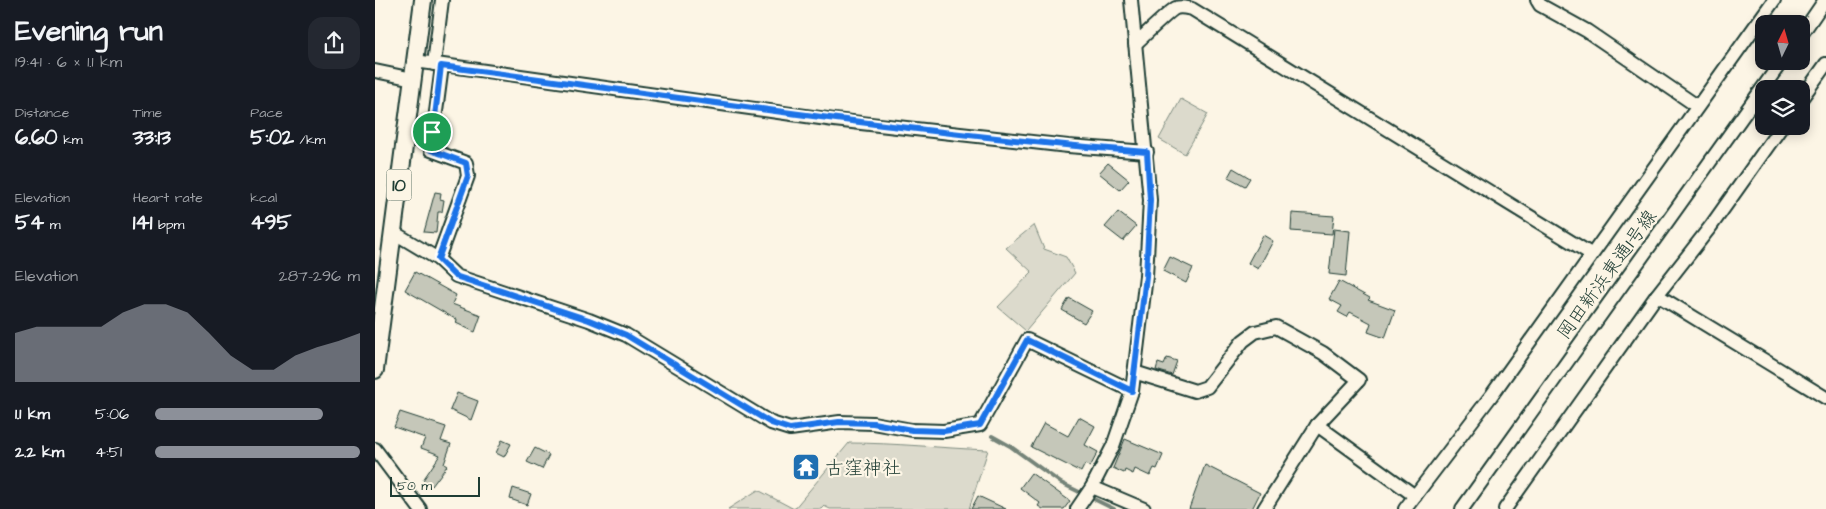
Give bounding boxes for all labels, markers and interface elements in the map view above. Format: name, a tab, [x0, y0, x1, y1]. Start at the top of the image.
text: Evening run	[15, 12, 163, 51]
north arrow	[1755, 15, 1810, 70]
map controls	[1755, 15, 1810, 135]
button: share	[308, 17, 360, 69]
text: 19:41 · 6 × 1.1 km	[15, 51, 122, 73]
button: layers	[1755, 80, 1810, 135]
text: Distance	[15, 103, 69, 123]
text: Time	[133, 103, 162, 123]
text: Pace	[250, 103, 283, 123]
pin	[411, 111, 453, 153]
icon: arrive	[418, 118, 446, 146]
text: 6.60	[15, 123, 58, 152]
text: 33:13	[133, 123, 171, 152]
text: 5:02	[250, 123, 294, 152]
text: km	[58, 130, 83, 150]
text: /km	[294, 130, 325, 150]
road number: 10	[387, 170, 411, 200]
text: Elevation	[15, 188, 70, 208]
text: Heart rate	[133, 188, 203, 208]
text: kcal	[250, 188, 277, 208]
street label: 岡田新浜東通1号線	[1551, 204, 1664, 345]
text: 54	[15, 208, 44, 237]
text: 141	[133, 208, 152, 237]
text: 495	[250, 208, 291, 237]
text: m	[44, 215, 61, 235]
text: bpm	[152, 215, 184, 235]
text: Elevation	[15, 265, 78, 287]
text: 287–296 m	[279, 265, 360, 287]
text: 1.1 km	[15, 403, 50, 425]
text: 5:06	[95, 403, 129, 425]
text: 2.2 km	[15, 441, 64, 463]
text: 4:51	[95, 441, 122, 463]
temple icon: 古窪神社	[791, 452, 821, 482]
place label: 古窪神社	[825, 455, 901, 482]
scale bar	[390, 474, 480, 497]
text: 50 m	[397, 476, 432, 496]

